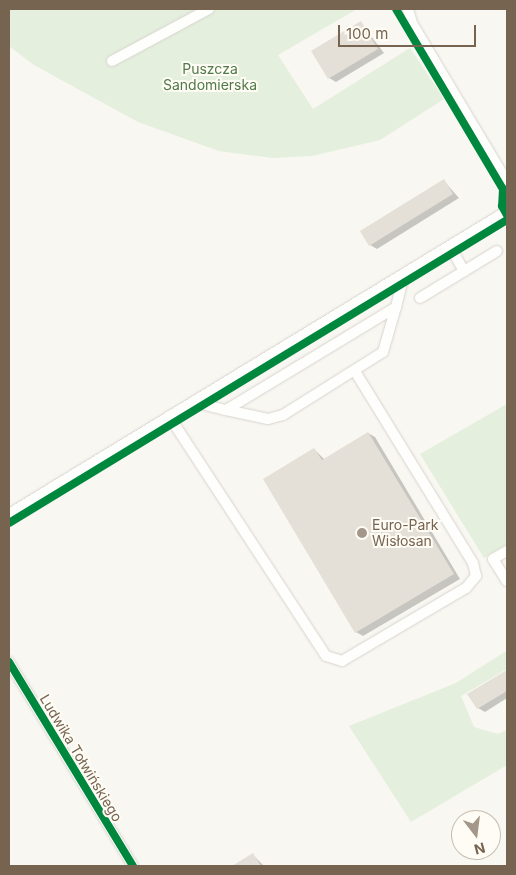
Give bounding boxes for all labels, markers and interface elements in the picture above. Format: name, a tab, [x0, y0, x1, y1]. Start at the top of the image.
scale bar	[341, 15, 478, 47]
text: 100 m	[346, 24, 388, 43]
park label: Puszcza Sandomierska	[163, 61, 257, 94]
place label: Euro-Park Wisłosan	[372, 517, 439, 550]
marker: Euro-Park Wisłosan	[356, 527, 368, 539]
street label: Ludwika Tołwińskiego	[36, 691, 126, 825]
north arrow	[451, 810, 501, 860]
text: N	[472, 839, 487, 859]

